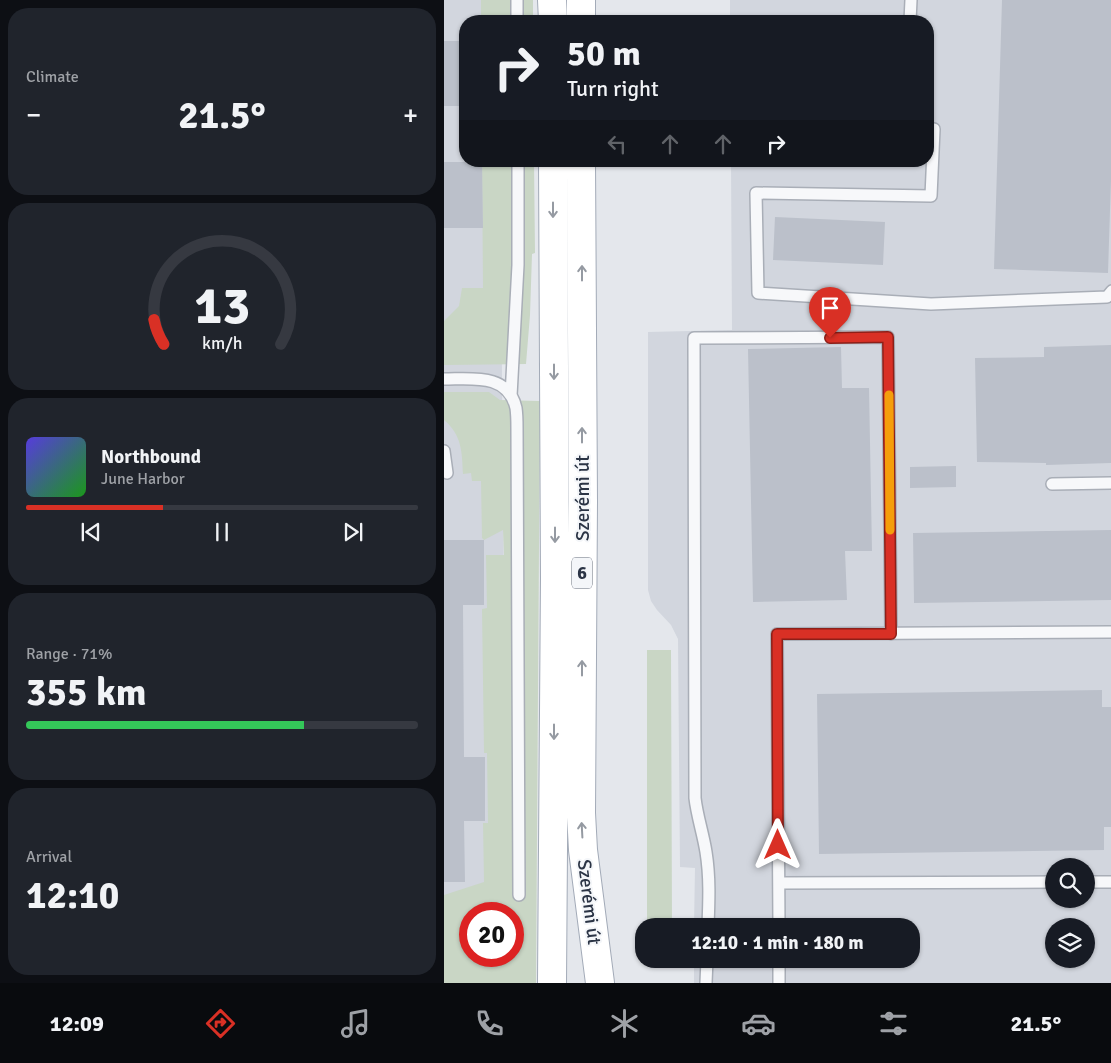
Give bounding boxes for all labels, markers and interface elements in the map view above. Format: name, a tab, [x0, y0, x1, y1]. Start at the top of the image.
text: 50 m	[567, 32, 641, 75]
icon: right	[484, 35, 549, 100]
text: Climate	[26, 67, 79, 87]
text: Turn right	[567, 75, 659, 102]
text: 21.5°	[178, 92, 266, 139]
text: −	[26, 98, 41, 132]
text: +	[403, 98, 418, 132]
icon: left	[603, 130, 631, 158]
icon: ahead	[656, 130, 684, 158]
icon: ahead	[709, 130, 737, 158]
icon: right	[762, 130, 790, 158]
one-way arrow	[549, 202, 558, 218]
one-way arrow	[577, 265, 587, 282]
text: 13	[194, 274, 250, 338]
pin	[809, 287, 851, 338]
icon: arrive	[816, 294, 844, 322]
text: km/h	[202, 332, 242, 354]
one-way arrow	[549, 364, 559, 380]
one-way arrow	[577, 428, 587, 444]
text: Northbound	[101, 445, 201, 469]
street label: Szerémi út	[571, 455, 595, 541]
text: June Harbor	[101, 469, 185, 489]
icon: previous	[77, 518, 105, 546]
icon: pause	[208, 518, 236, 546]
icon: next	[339, 518, 367, 546]
one-way arrow	[550, 526, 560, 543]
road number: 6	[572, 558, 592, 588]
text: Range · 71%	[26, 644, 112, 664]
one-way arrow	[577, 660, 587, 676]
text: 355 km	[26, 669, 147, 716]
one-way arrow	[549, 724, 559, 740]
position arrow	[751, 818, 803, 870]
one-way arrow	[578, 823, 587, 839]
text: Arrival	[26, 847, 72, 867]
street label: Szerémi út	[572, 858, 606, 947]
map controls	[1045, 858, 1095, 968]
button: search	[1045, 858, 1095, 908]
text: 12:10	[26, 872, 119, 919]
speed limit sign: 20	[459, 902, 524, 967]
button: layers	[1045, 918, 1095, 968]
text: 12:10 · 1 min · 180 m	[691, 931, 864, 955]
icon: directions	[203, 1006, 238, 1041]
icon: music	[338, 1006, 373, 1041]
icon: phone	[472, 1006, 507, 1041]
icon: climate	[607, 1006, 642, 1041]
icon: car	[741, 1006, 776, 1041]
icon: filters	[876, 1006, 911, 1041]
text: 12:09	[50, 1010, 104, 1037]
text: 21.5°	[1010, 1010, 1061, 1037]

